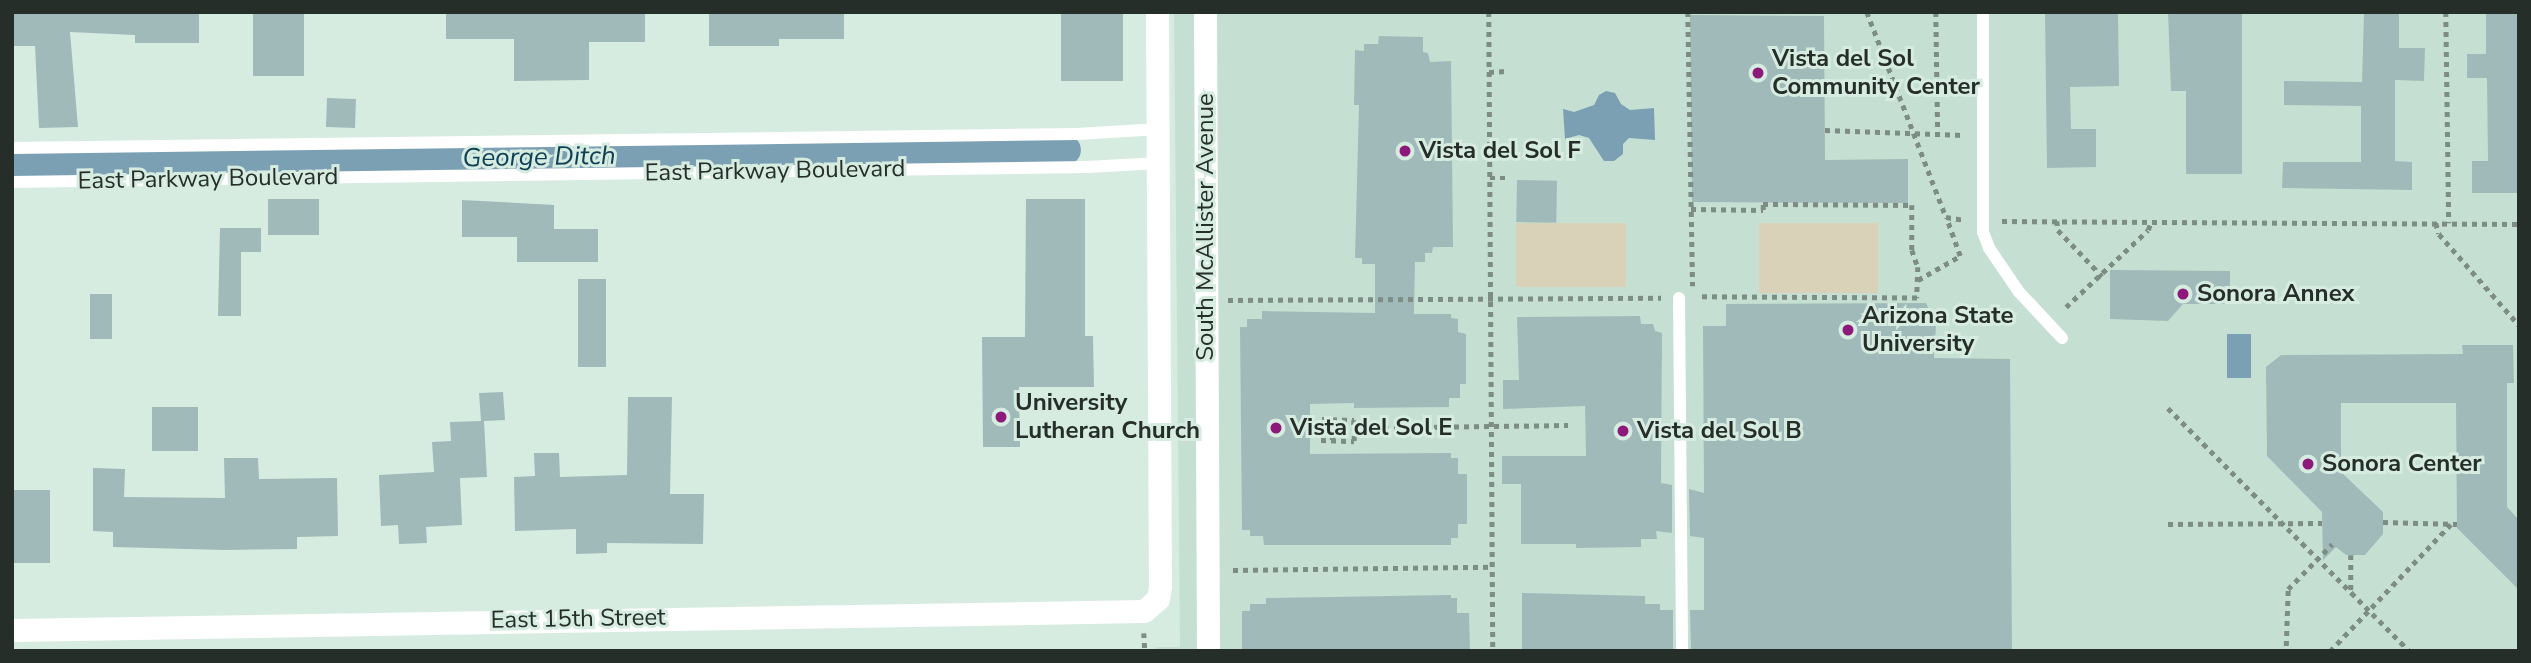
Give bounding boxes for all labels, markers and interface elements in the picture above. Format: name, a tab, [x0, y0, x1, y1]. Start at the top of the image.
place label: Vista del Sol Community Center	[1772, 45, 1980, 101]
marker: Vista del Sol Community Center	[1750, 65, 1766, 81]
street label: South McAllister Avenue	[1192, 93, 1220, 361]
place label: Vista del Sol F	[1419, 137, 1581, 165]
water label: George Ditch	[462, 140, 616, 174]
marker: Vista del Sol F	[1397, 143, 1413, 159]
street label: East Parkway Boulevard	[644, 154, 906, 188]
street label: East Parkway Boulevard	[77, 162, 339, 196]
place label: Sonora Annex	[2197, 280, 2355, 308]
marker: Sonora Annex	[2175, 286, 2191, 302]
place label: Arizona State University	[1862, 302, 2013, 358]
marker: Arizona State University	[1840, 322, 1856, 338]
place label: University Lutheran Church	[1015, 389, 1200, 445]
marker: University Lutheran Church	[993, 409, 1009, 425]
place label: Vista del Sol E	[1290, 414, 1453, 442]
place label: Vista del Sol B	[1637, 417, 1802, 445]
marker: Vista del Sol E	[1268, 420, 1284, 436]
marker: Vista del Sol B	[1615, 423, 1631, 439]
place label: Sonora Center	[2322, 450, 2482, 478]
marker: Sonora Center	[2300, 456, 2316, 472]
street label: East 15th Street	[490, 603, 666, 635]

